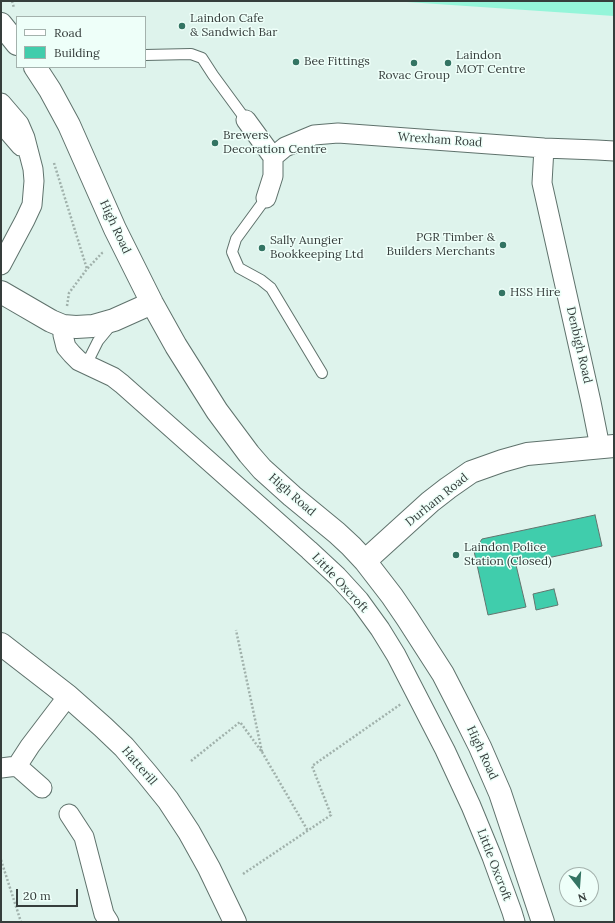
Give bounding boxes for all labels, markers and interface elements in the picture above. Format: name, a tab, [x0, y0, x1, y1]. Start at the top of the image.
place label: Laindon Cafe & Sandwich Bar	[190, 12, 277, 40]
legend	[16, 16, 146, 68]
marker: Laindon Cafe & Sandwich Bar	[177, 21, 187, 31]
text: Road	[54, 25, 82, 40]
text: Building	[54, 45, 100, 60]
place label: Laindon MOT Centre	[456, 49, 526, 77]
place label: Bee Fittings	[304, 55, 370, 69]
marker: Bee Fittings	[291, 57, 301, 67]
marker: Rovac Group	[409, 58, 419, 68]
marker: Laindon MOT Centre	[443, 58, 453, 68]
place label: Rovac Group	[378, 69, 450, 83]
place label: Brewers Decoration Centre	[223, 129, 327, 157]
street label: Wrexham Road	[397, 130, 483, 150]
marker: Brewers Decoration Centre	[210, 138, 220, 148]
street label: High Road	[96, 198, 134, 256]
place label: PGR Timber & Builders Merchants	[387, 231, 495, 259]
place label: Sally Aungier Bookkeeping Ltd	[270, 234, 364, 262]
marker: PGR Timber & Builders Merchants	[498, 240, 508, 250]
marker: Sally Aungier Bookkeeping Ltd	[257, 243, 267, 253]
place label: HSS Hire	[510, 286, 560, 300]
marker: HSS Hire	[497, 288, 507, 298]
street label: Denbigh Road	[563, 305, 595, 385]
street label: Durham Road	[403, 470, 471, 530]
street label: High Road	[265, 471, 319, 519]
place label: Laindon Police Station (Closed)	[464, 541, 552, 569]
street label: Little Oxcroft	[309, 550, 371, 616]
marker: Laindon Police Station (Closed)	[451, 550, 461, 560]
street label: High Road	[463, 724, 501, 782]
street label: Hatterill	[118, 744, 160, 788]
street label: Little Oxcroft	[474, 827, 514, 903]
north arrow	[559, 867, 599, 907]
scale bar	[18, 881, 80, 907]
text: 20 m	[23, 888, 51, 903]
text: N	[576, 890, 588, 905]

